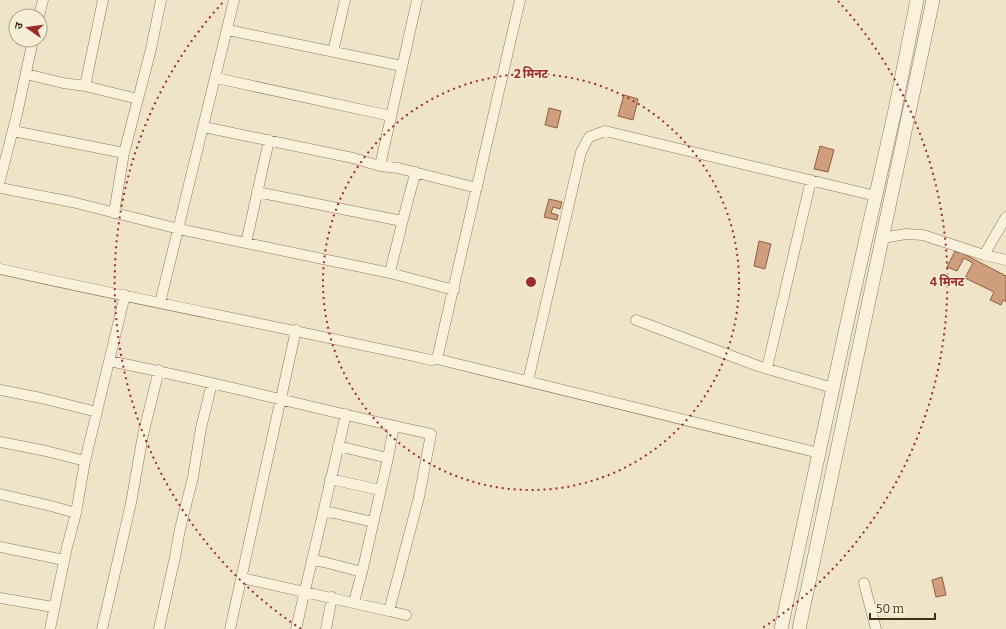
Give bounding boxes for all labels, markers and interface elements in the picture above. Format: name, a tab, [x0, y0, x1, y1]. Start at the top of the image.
north arrow	[8, 8, 48, 48]
text: उ	[12, 21, 26, 30]
text: 2 मिनट	[514, 66, 549, 81]
text: 4 मिनट	[930, 274, 965, 289]
centre of rings	[524, 275, 538, 289]
scale bar	[870, 595, 935, 621]
text: 50 m	[876, 602, 905, 616]

